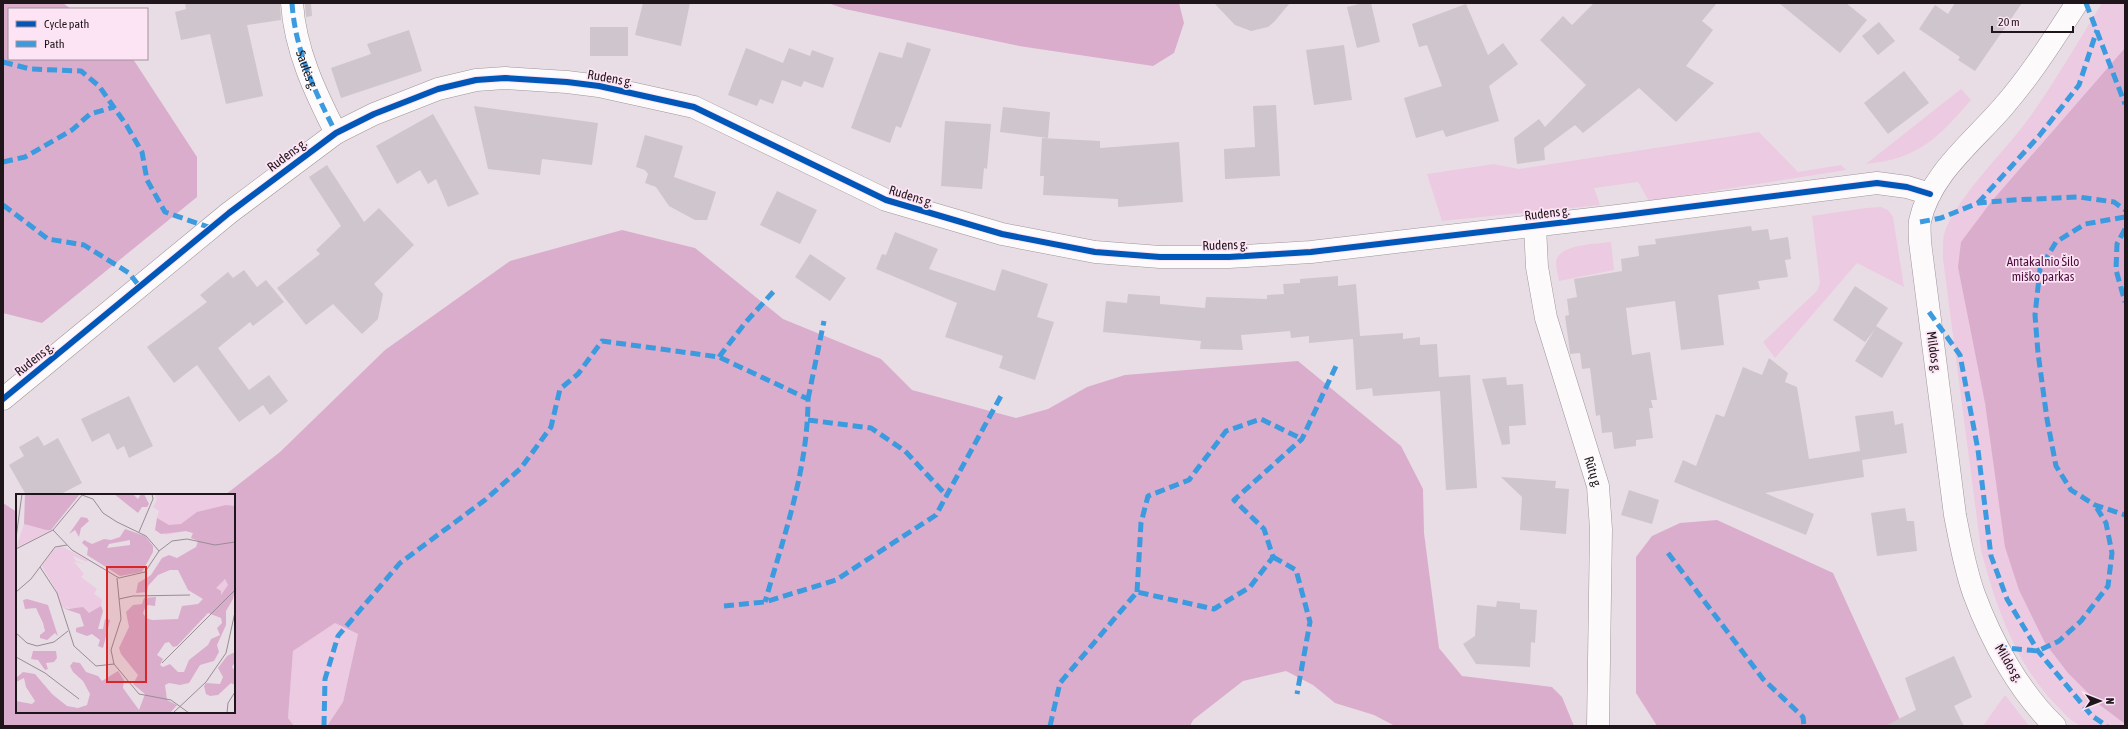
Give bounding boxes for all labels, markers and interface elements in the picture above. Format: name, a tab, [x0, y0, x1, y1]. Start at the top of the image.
legend	[8, 8, 148, 60]
scale bar	[1992, 8, 2073, 34]
text: 20 m	[1998, 15, 2020, 29]
text: Cycle path	[44, 17, 89, 31]
text: Path	[44, 37, 65, 51]
street label: Saulės g.	[293, 48, 322, 92]
street label: Rudens g.	[586, 67, 634, 89]
street label: Rudens g.	[264, 135, 310, 175]
street label: Rudens g.	[887, 182, 935, 210]
street label: Rudens g.	[1524, 203, 1570, 223]
street label: Rudens g.	[1202, 237, 1248, 253]
park label: Antakalnio Šilo miško parkas	[2007, 254, 2079, 284]
street label: Mildos g.	[1924, 330, 1944, 374]
street label: Rudens g.	[12, 339, 56, 379]
street label: Rūtų g.	[1582, 454, 1606, 488]
inset map	[16, 494, 235, 713]
street label: Mildos g.	[1992, 641, 2026, 685]
north arrow	[2080, 681, 2120, 721]
text: N	[2104, 698, 2116, 704]

